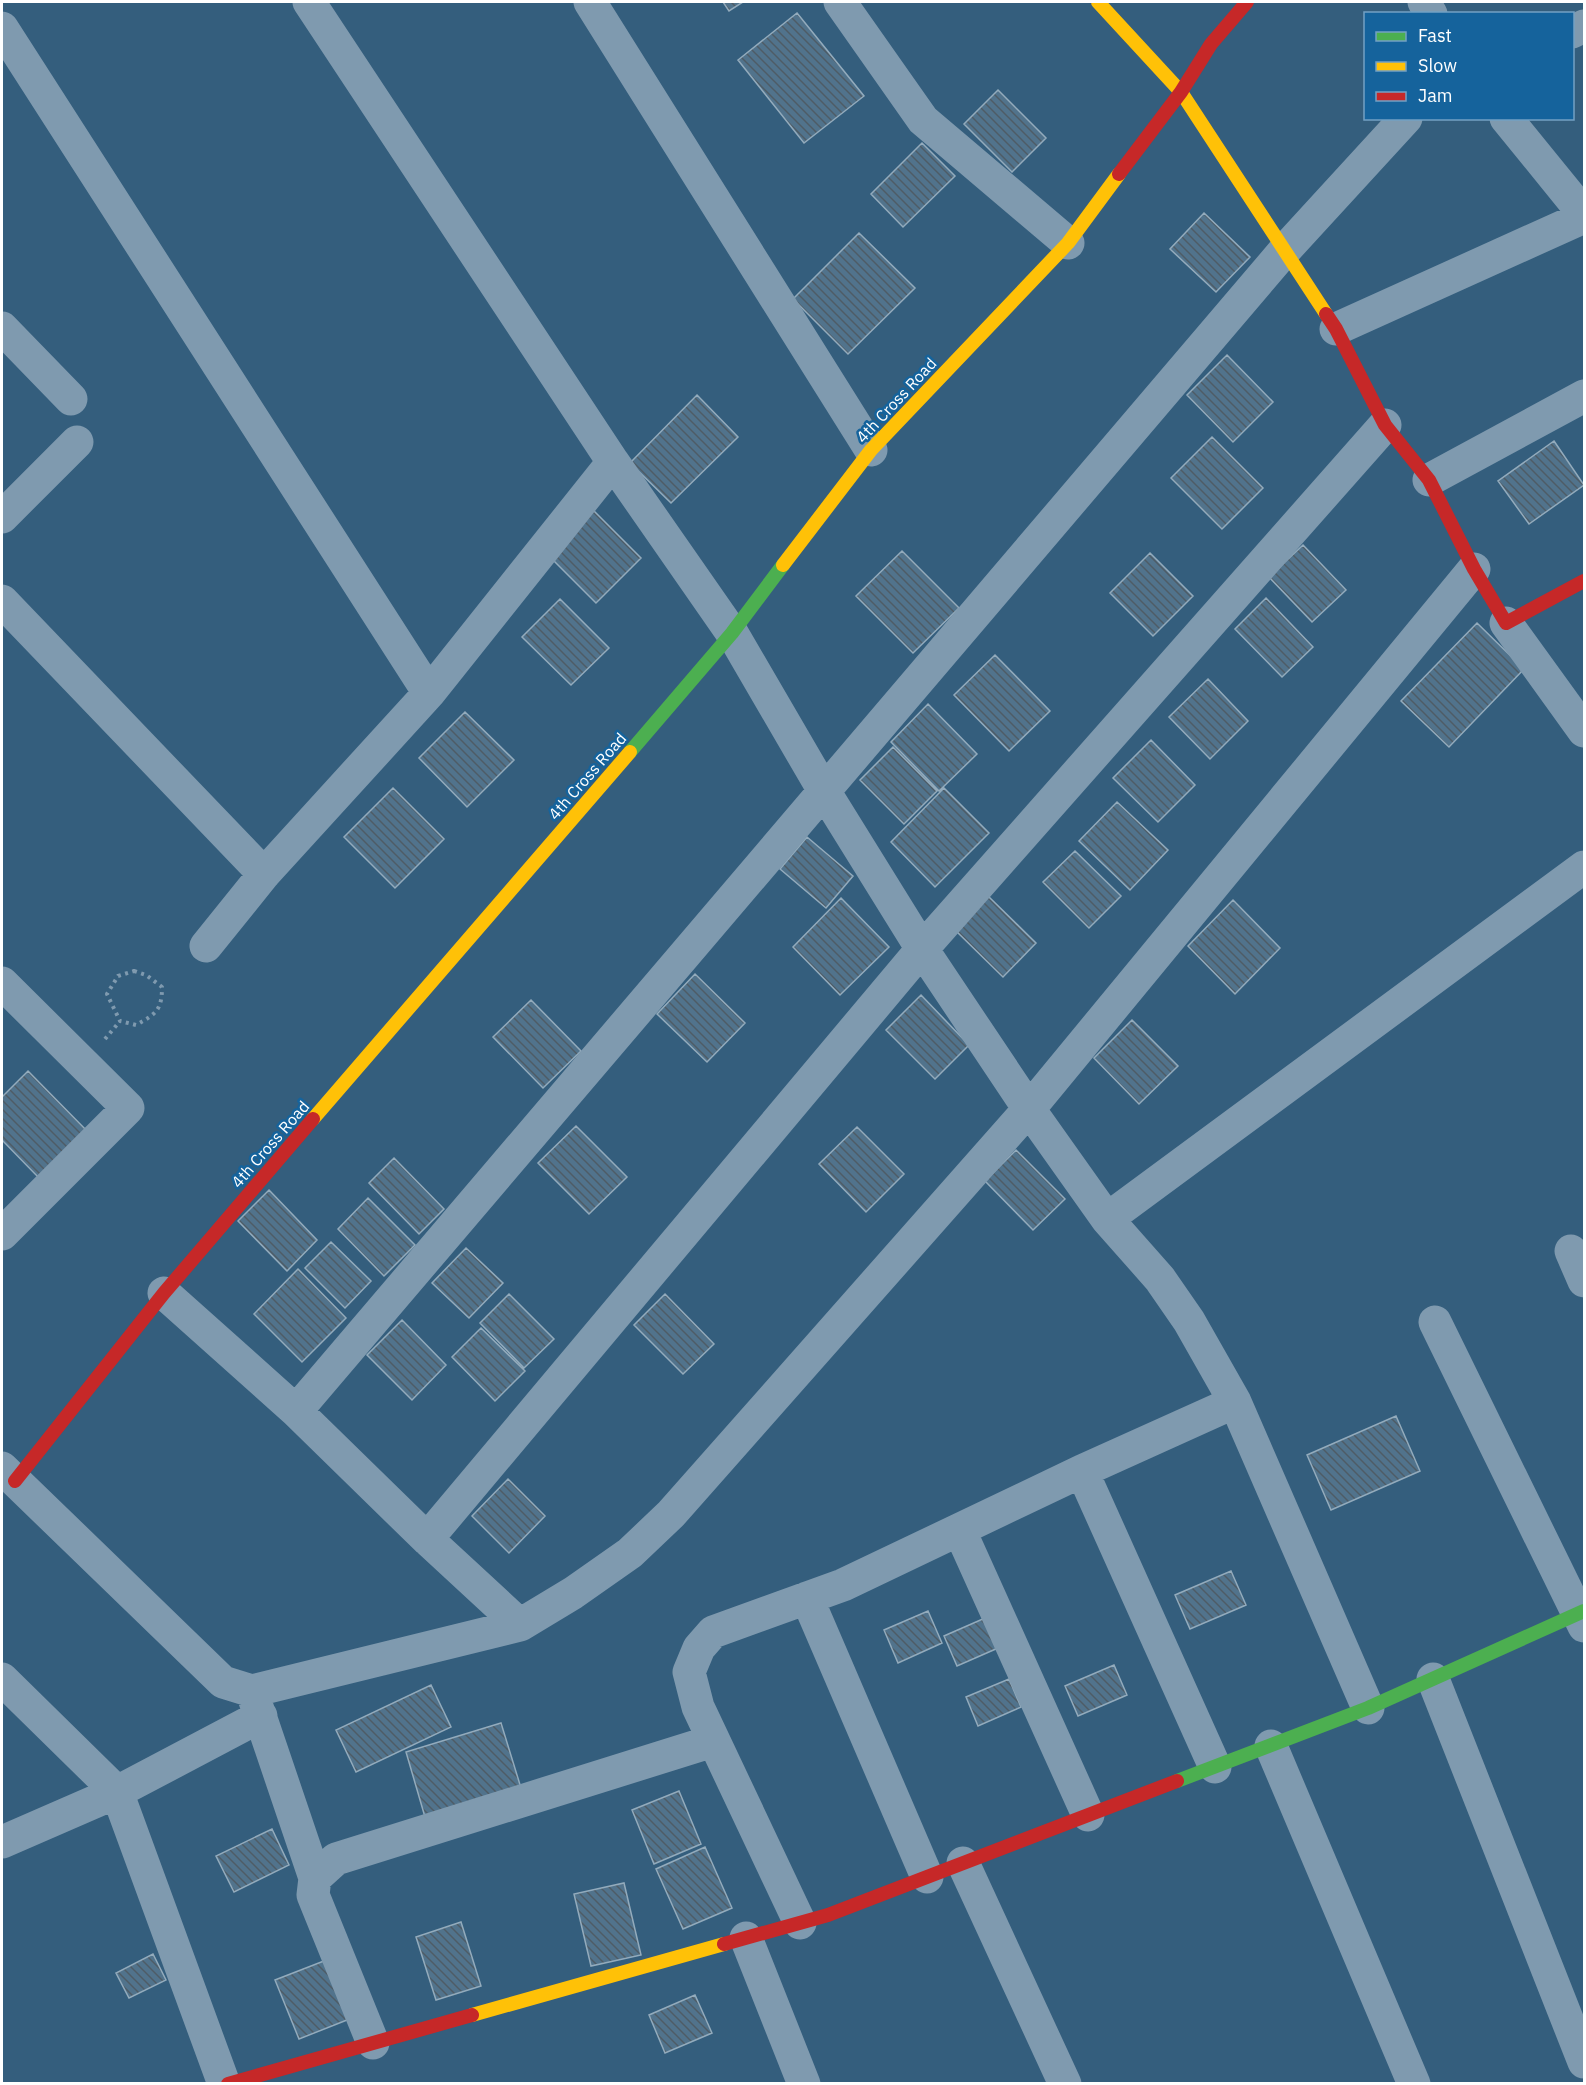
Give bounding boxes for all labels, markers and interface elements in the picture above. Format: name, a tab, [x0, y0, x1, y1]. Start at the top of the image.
legend	[1364, 12, 1574, 120]
text: Fast	[1418, 24, 1452, 47]
text: Slow	[1418, 54, 1457, 77]
text: Jam	[1418, 84, 1453, 107]
street label: 4th Cross Road	[852, 353, 940, 447]
street label: 4th Cross Road	[544, 728, 630, 824]
street label: 4th Cross Road	[227, 1096, 313, 1192]

